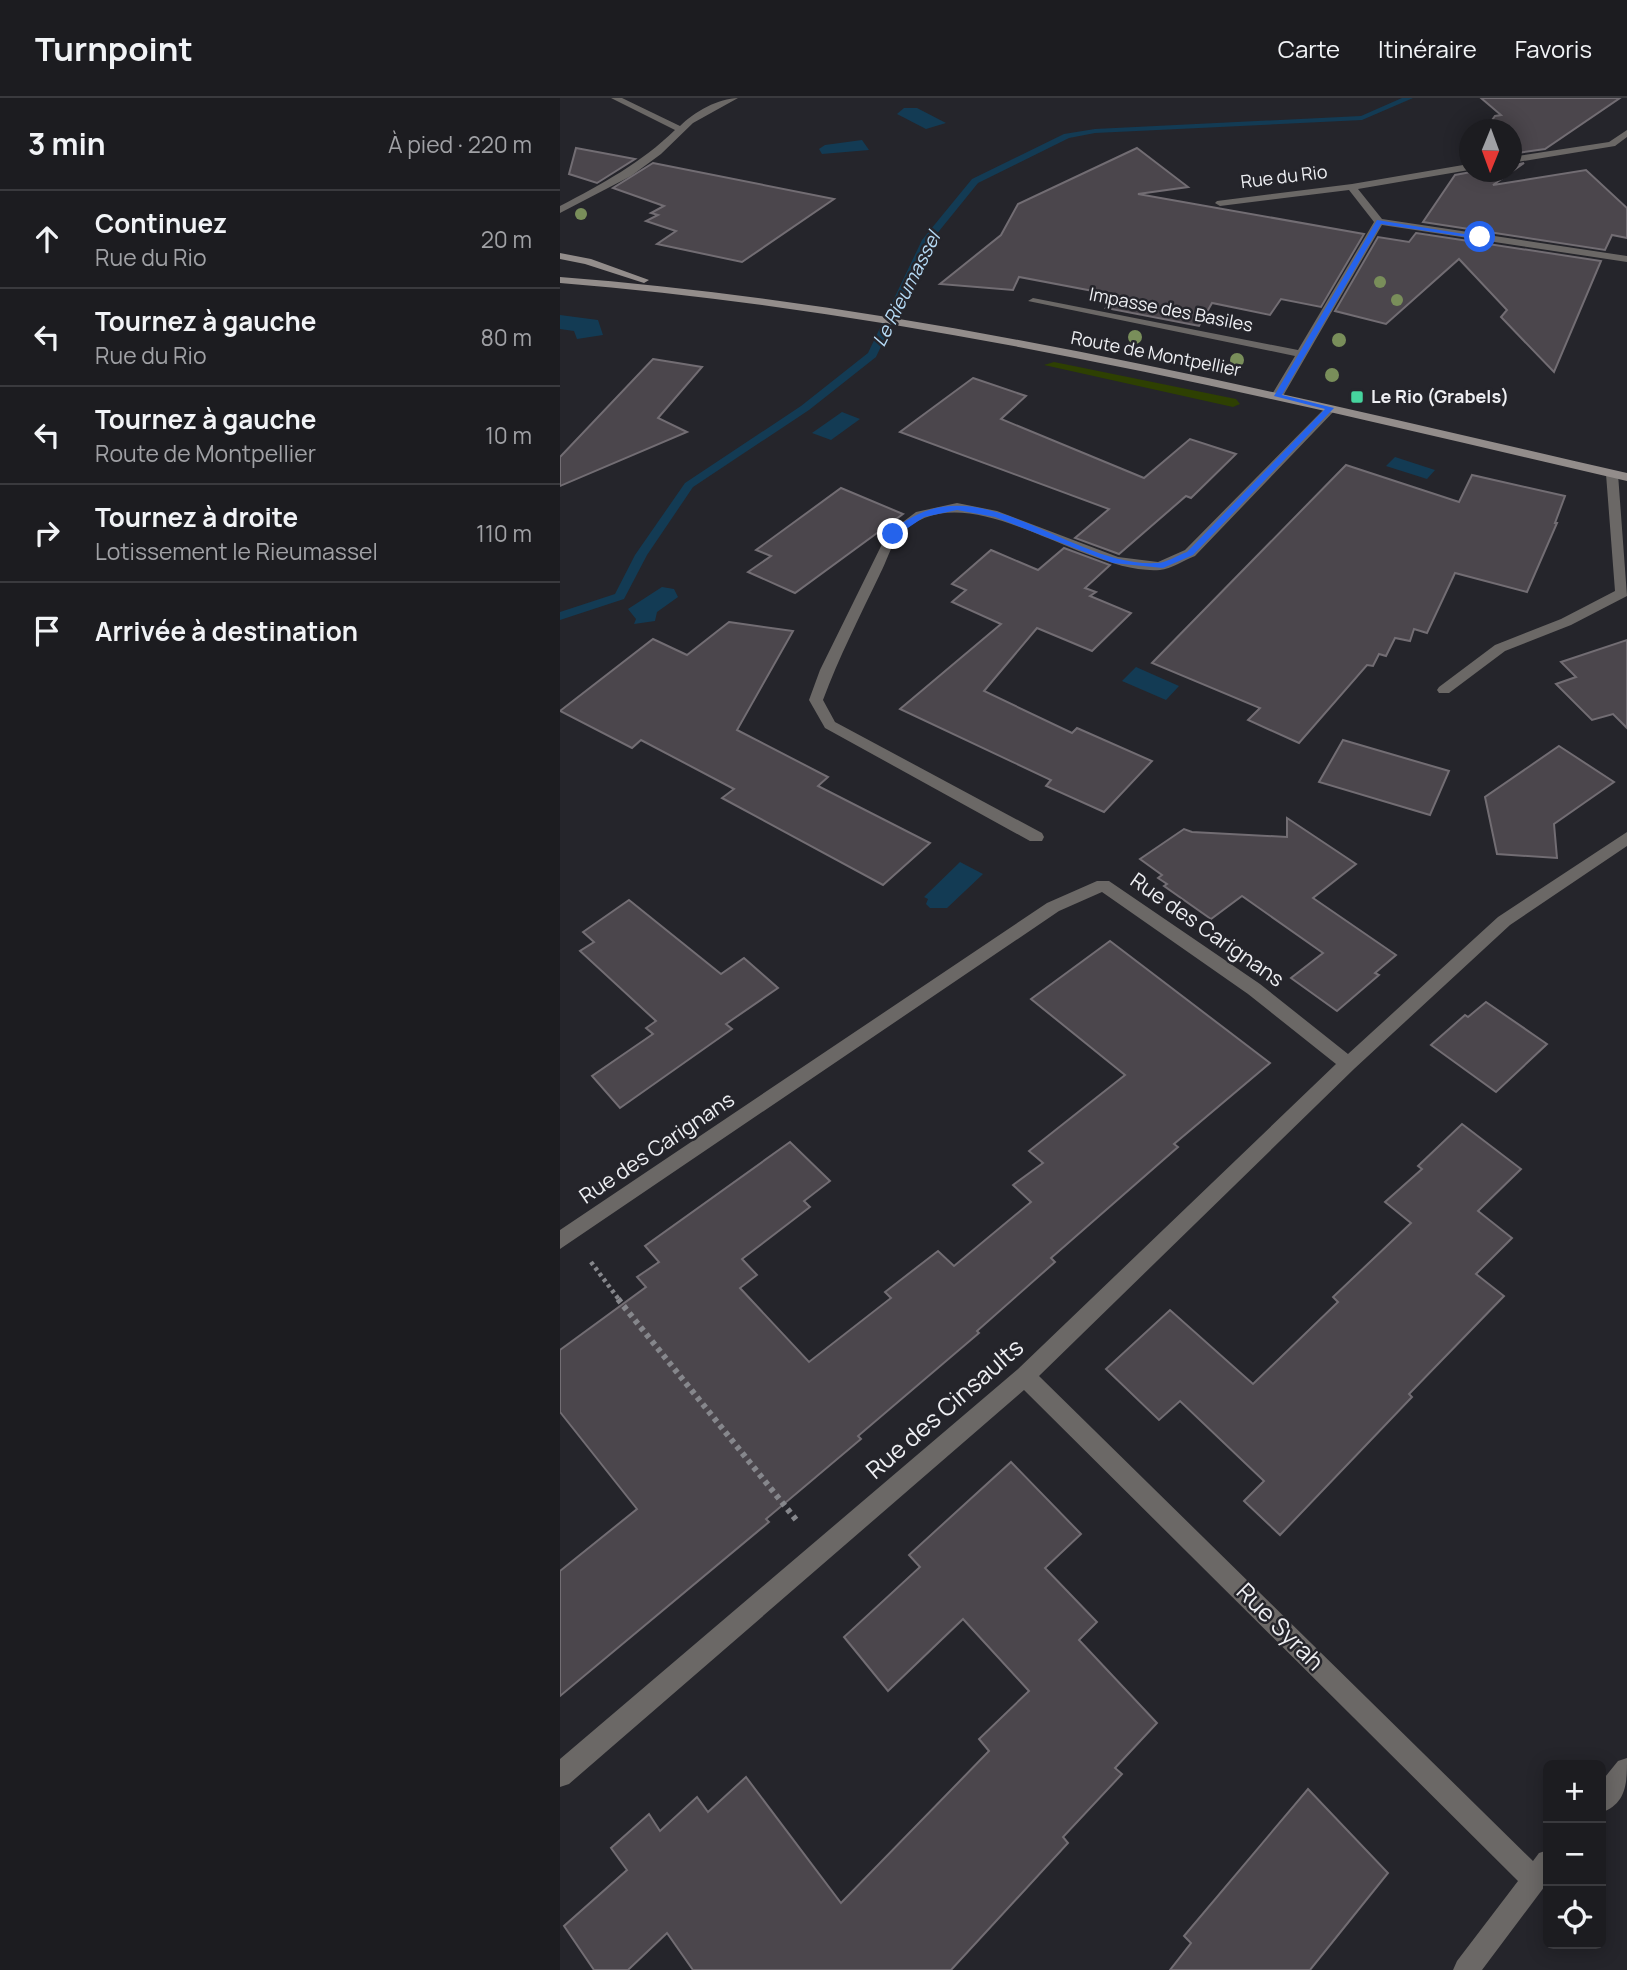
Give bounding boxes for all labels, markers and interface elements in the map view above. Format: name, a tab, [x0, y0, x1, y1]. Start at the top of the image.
text: Turnpoint	[35, 26, 193, 71]
text: Carte	[1278, 32, 1340, 65]
text: Itinéraire	[1378, 32, 1477, 65]
text: Favoris	[1515, 32, 1592, 65]
north arrow	[1459, 119, 1522, 182]
text: 3 min	[28, 123, 106, 164]
text: À pied · 220 m	[388, 128, 532, 160]
street label: Rue du Rio	[1239, 159, 1329, 193]
text: Continuez	[95, 205, 227, 241]
icon: ahead	[28, 220, 66, 258]
route start	[1464, 221, 1495, 252]
text: 20 m	[481, 223, 532, 255]
water label: Le Rieumassel	[866, 225, 947, 351]
text: Rue du Rio	[95, 241, 207, 273]
street label: Impasse des Basiles	[1087, 281, 1255, 337]
text: Tournez à gauche	[95, 303, 316, 339]
icon: left	[28, 318, 66, 356]
text: 80 m	[481, 321, 532, 353]
street label: Route de Montpellier	[1069, 325, 1244, 381]
text: Rue du Rio	[95, 339, 207, 371]
place label: Le Rio (Grabels)	[1371, 384, 1509, 408]
marker: Le Rio (Grabels)	[1349, 389, 1365, 405]
text: Tournez à gauche	[95, 401, 316, 437]
icon: left	[28, 416, 66, 454]
text: 10 m	[485, 419, 532, 451]
text: Route de Montpellier	[95, 437, 316, 469]
text: Tournez à droite	[95, 499, 298, 535]
icon: right	[28, 514, 66, 552]
text: 110 m	[476, 517, 532, 549]
route end	[877, 518, 908, 549]
text: Lotissement le Rieumassel	[95, 535, 378, 567]
icon: arrive	[28, 612, 66, 650]
text: Arrivée à destination	[95, 613, 358, 649]
street label: Rue des Carignans	[1125, 866, 1290, 993]
street label: Rue des Carignans	[573, 1085, 739, 1209]
street label: Rue des Cinsaults	[858, 1330, 1030, 1486]
street label: Rue Syrah	[1230, 1575, 1332, 1677]
map controls	[1543, 1760, 1606, 1949]
button: +	[1543, 1760, 1606, 1823]
button: −	[1543, 1823, 1606, 1886]
button: locate	[1543, 1886, 1606, 1949]

